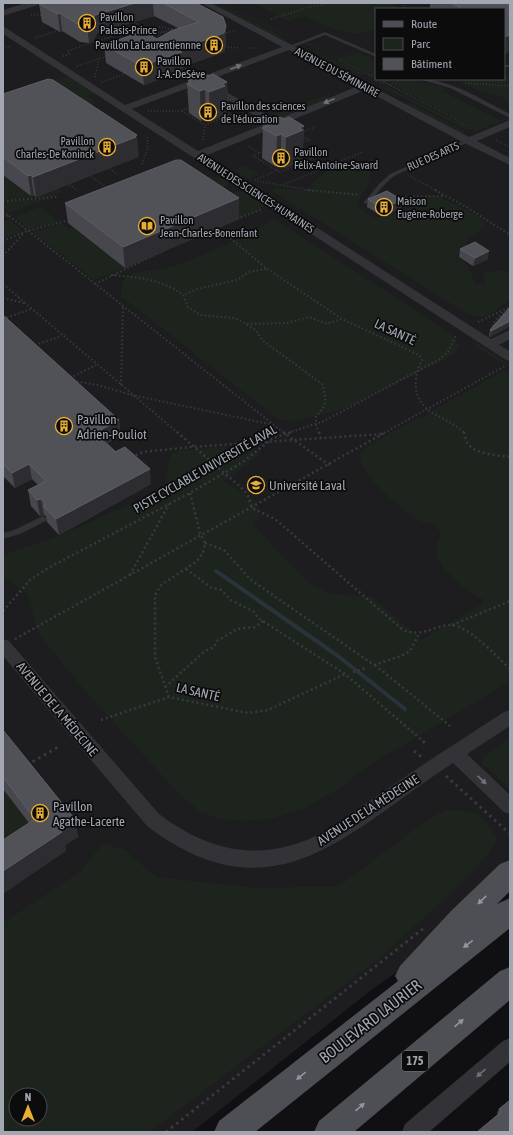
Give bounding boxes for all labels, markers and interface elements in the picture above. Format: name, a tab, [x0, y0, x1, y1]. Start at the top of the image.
legend	[375, 8, 505, 80]
place label: Pavillon Palasis-Prince	[100, 11, 157, 36]
building icon: Pavillon Palasis-Prince	[77, 13, 97, 33]
text: Route	[411, 17, 437, 31]
building icon: Pavillon La Laurentiennne	[204, 35, 224, 55]
text: Parc	[411, 37, 431, 51]
place label: Pavillon La Laurentiennne	[95, 39, 201, 51]
street label: AVENUE DU SÉMINAIRE	[293, 45, 381, 99]
place label: Pavillon J.-A.-DeSève	[157, 55, 205, 80]
building icon: Pavillon J.-A.-DeSève	[134, 57, 154, 77]
text: Bâtiment	[411, 57, 452, 71]
one-way arrow	[231, 63, 243, 69]
one-way arrow	[322, 99, 334, 105]
place label: Pavillon des sciences de l'éducation	[221, 100, 306, 125]
building icon: Pavillon des sciences de l'éducation	[198, 102, 218, 122]
place label: Pavillon Charles-De Koninck	[16, 135, 94, 160]
building icon: Pavillon Charles-De Koninck	[97, 137, 117, 157]
street label: RUE DES ARTS	[405, 139, 461, 173]
place label: Pavillon Félix-Antoine-Savard	[294, 146, 378, 171]
building icon: Pavillon Félix-Antoine-Savard	[271, 148, 291, 168]
street label: AVENUE DES SCIENCES-HUMAINES	[196, 151, 317, 235]
place label: Maison Eugène-Roberge	[397, 195, 463, 220]
building icon: Maison Eugène-Roberge	[374, 197, 394, 217]
place label: Pavillon Jean-Charles-Bonenfant	[160, 214, 258, 239]
library icon: Pavillon Jean-Charles-Bonenfant	[137, 216, 157, 236]
street label: LA SANTÉ	[372, 316, 418, 348]
place label: Pavillon Adrien-Pouliot	[77, 412, 147, 442]
building icon: Pavillon Adrien-Pouliot	[54, 416, 74, 436]
street label: PISTE CYCLABLE UNIVERSITÉ LAVAL	[131, 422, 279, 516]
school or university icon: Université Laval	[246, 475, 266, 495]
place label: Université Laval	[269, 478, 346, 493]
street label: AVENUE DE LA MÉDECINE	[13, 659, 101, 759]
street label: LA SANTÉ	[175, 680, 222, 704]
street label: AVENUE DE LA MÉDECINE	[314, 771, 422, 848]
one-way arrow	[477, 775, 487, 784]
place label: Pavillon Agathe-Lacerte	[53, 799, 125, 829]
building icon: Pavillon Agathe-Lacerte	[30, 803, 50, 823]
one-way arrow	[477, 896, 487, 905]
one-way arrow	[463, 940, 474, 948]
street label: BOULEVARD LAURIER	[315, 976, 425, 1066]
one-way arrow	[454, 1019, 465, 1028]
road number: 175	[402, 1051, 428, 1071]
one-way arrow	[475, 1069, 486, 1078]
one-way arrow	[295, 1071, 306, 1080]
north arrow	[8, 1087, 48, 1127]
text: N	[25, 1091, 31, 1103]
one-way arrow	[354, 1102, 365, 1111]

